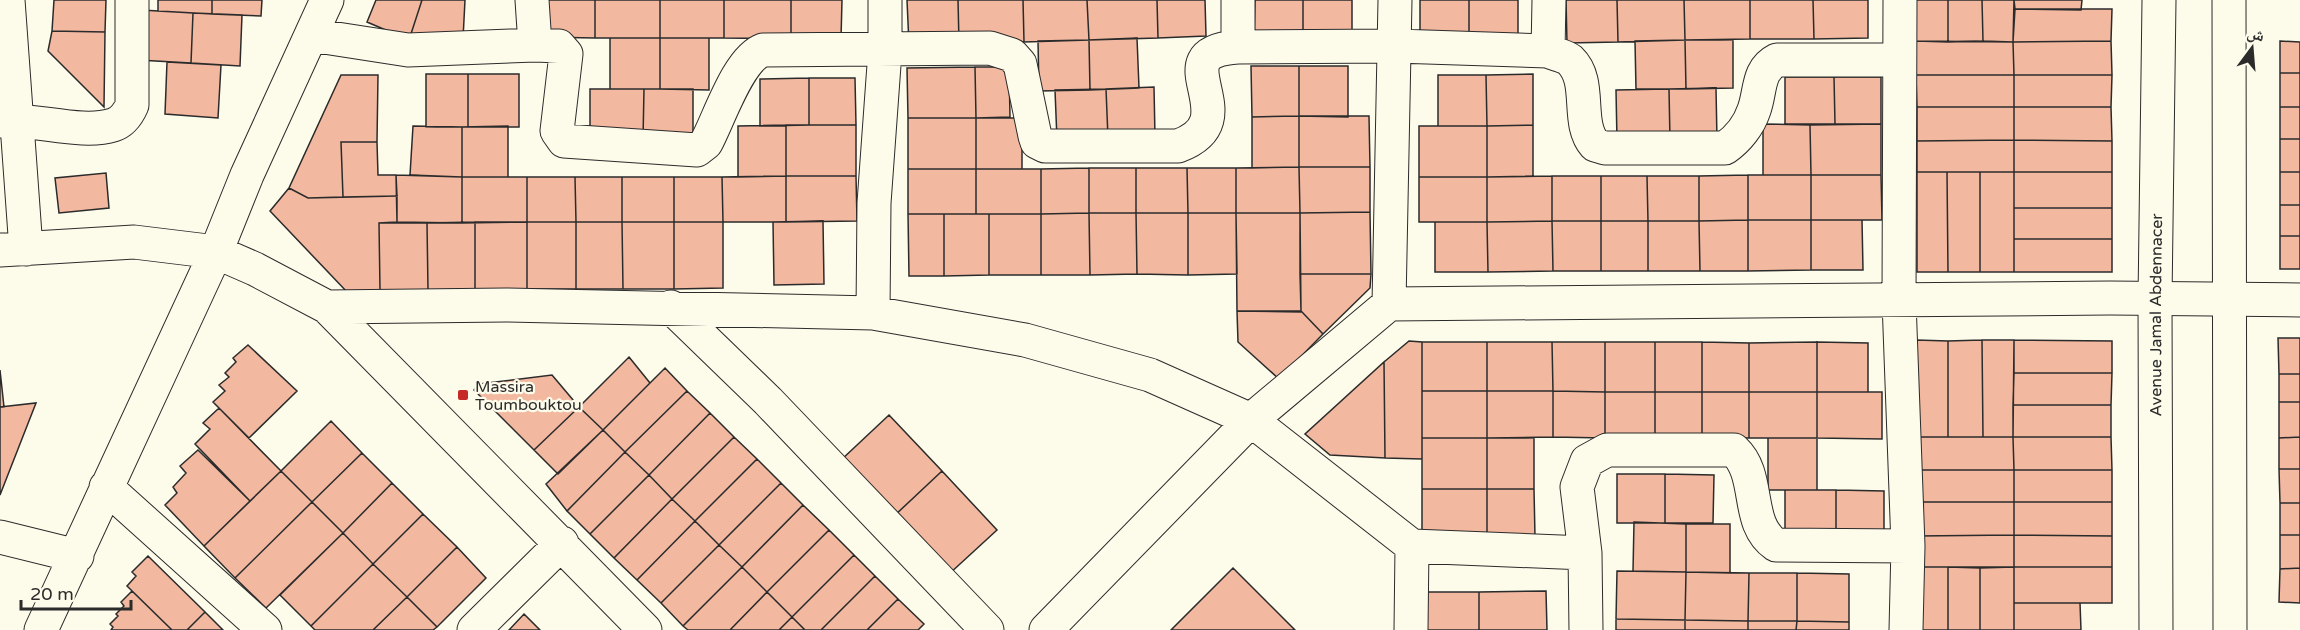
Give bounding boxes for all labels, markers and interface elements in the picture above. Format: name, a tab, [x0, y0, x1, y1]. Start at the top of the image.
north arrow	[2222, 18, 2282, 78]
text: ش	[2245, 23, 2267, 47]
street label: Avenue Jamal Abdennacer	[2146, 212, 2167, 417]
place label: Massira Toumbouktou	[475, 377, 582, 415]
marker: Massira Toumbouktou	[456, 388, 470, 402]
scale bar	[21, 573, 130, 611]
text: 20 m	[30, 583, 74, 605]

